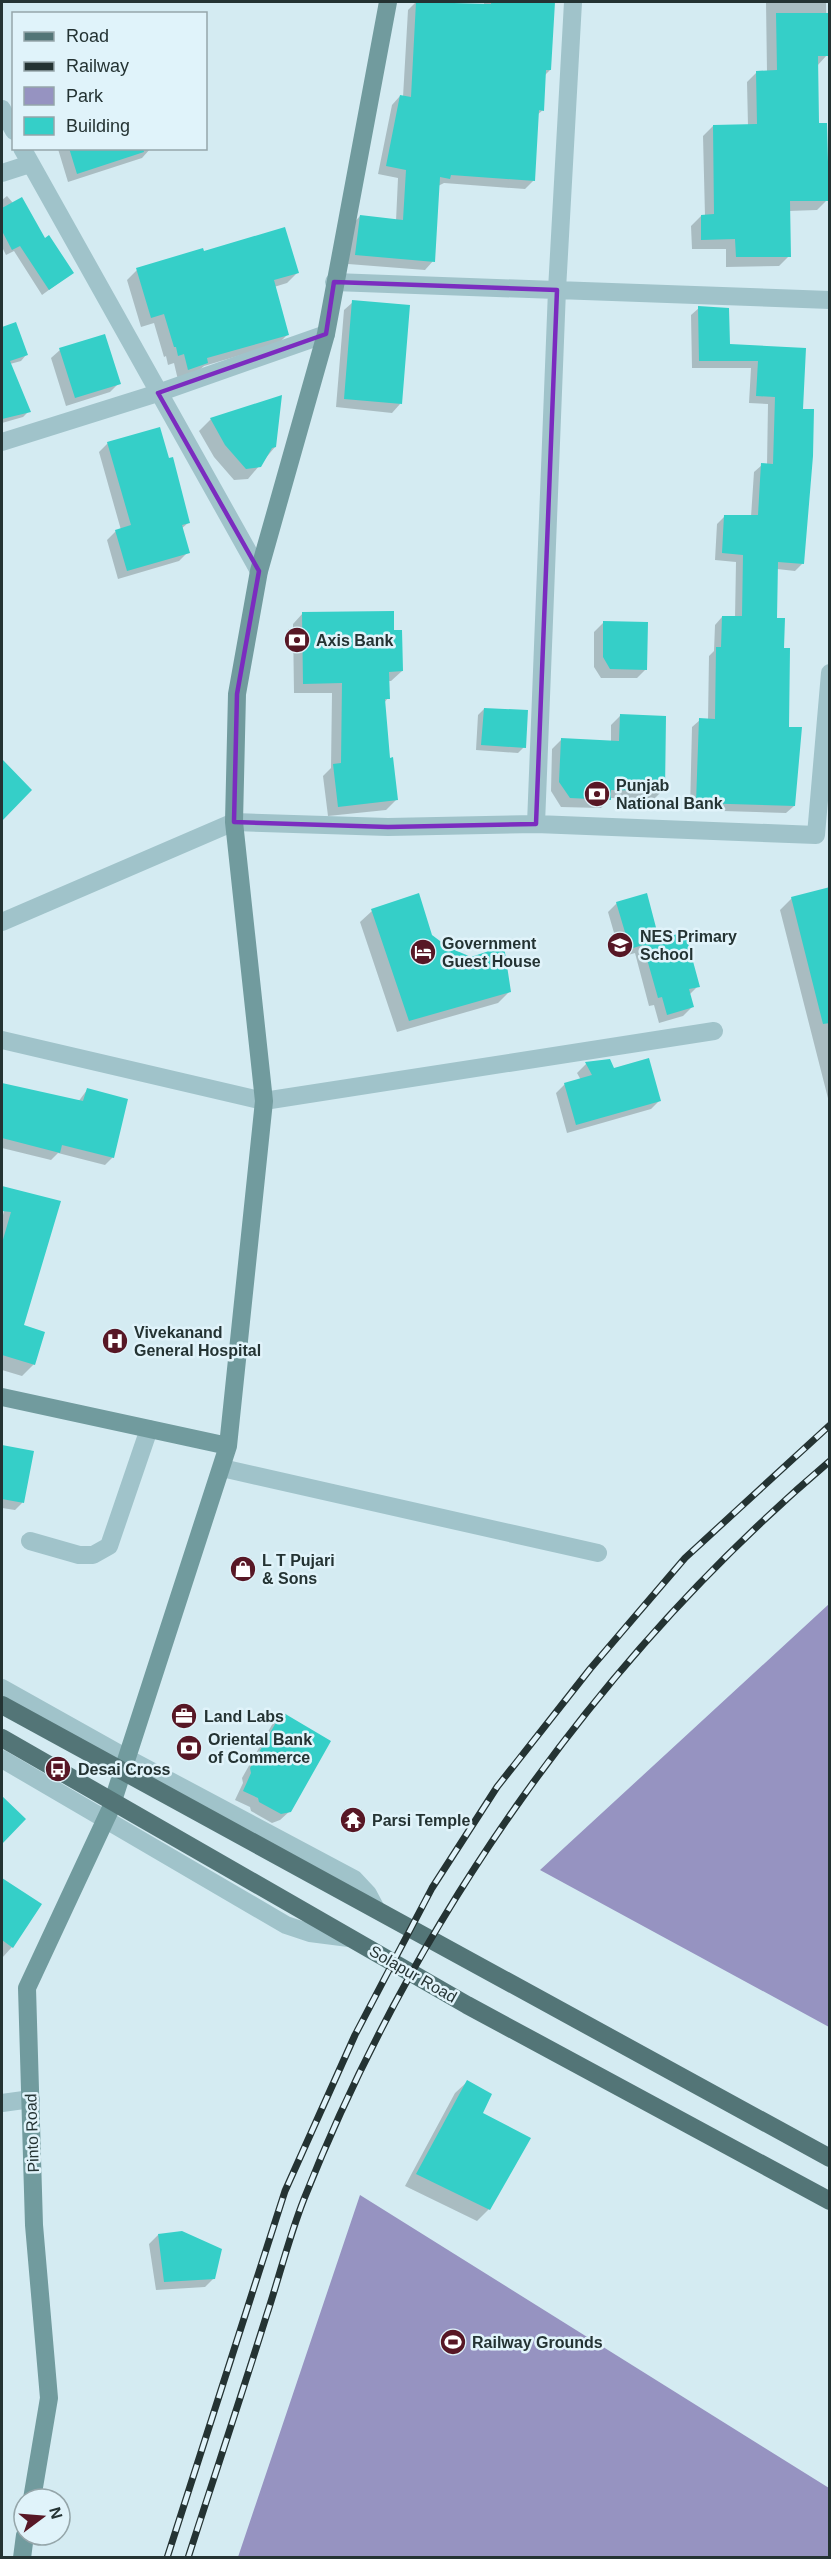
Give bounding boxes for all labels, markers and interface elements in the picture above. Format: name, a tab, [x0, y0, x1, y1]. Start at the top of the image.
legend	[12, 12, 207, 150]
text: Road	[66, 26, 109, 46]
text: Railway	[66, 56, 129, 76]
text: Park	[66, 86, 104, 106]
text: Building	[66, 116, 130, 136]
bank icon: Axis Bank	[282, 625, 312, 655]
place label: Axis Bank	[316, 632, 393, 649]
place label: Punjab National Bank	[616, 777, 723, 812]
bank icon: Punjab National Bank	[582, 779, 612, 809]
place label: NES Primary School	[640, 928, 737, 963]
school or university icon: NES Primary School	[605, 930, 635, 960]
place label: Government Guest House	[442, 935, 541, 970]
hotel icon: Government Guest House	[408, 937, 438, 967]
place label: Vivekanand General Hospital	[134, 1324, 261, 1359]
hospital icon: Vivekanand General Hospital	[100, 1326, 130, 1356]
place label: L T Pujari & Sons	[262, 1552, 335, 1587]
shop icon: L T Pujari & Sons	[228, 1554, 258, 1584]
office icon: Land Labs	[169, 1701, 199, 1731]
place label: Land Labs	[204, 1708, 284, 1725]
place label: Oriental Bank of Commerce	[208, 1731, 312, 1766]
bank icon: Oriental Bank of Commerce	[174, 1733, 204, 1763]
bus stop icon: Desai Cross	[43, 1754, 73, 1784]
place label: Desai Cross	[78, 1761, 171, 1778]
temple icon: Parsi Temple	[338, 1805, 368, 1835]
place label: Parsi Temple	[372, 1812, 471, 1829]
street label: Solapur Road	[366, 1942, 460, 2006]
street label: Pinto Road	[22, 2093, 42, 2173]
sports icon: Railway Grounds	[438, 2327, 468, 2357]
place label: Railway Grounds	[472, 2334, 603, 2351]
north arrow	[12, 2487, 72, 2547]
text: N	[46, 2505, 66, 2521]

